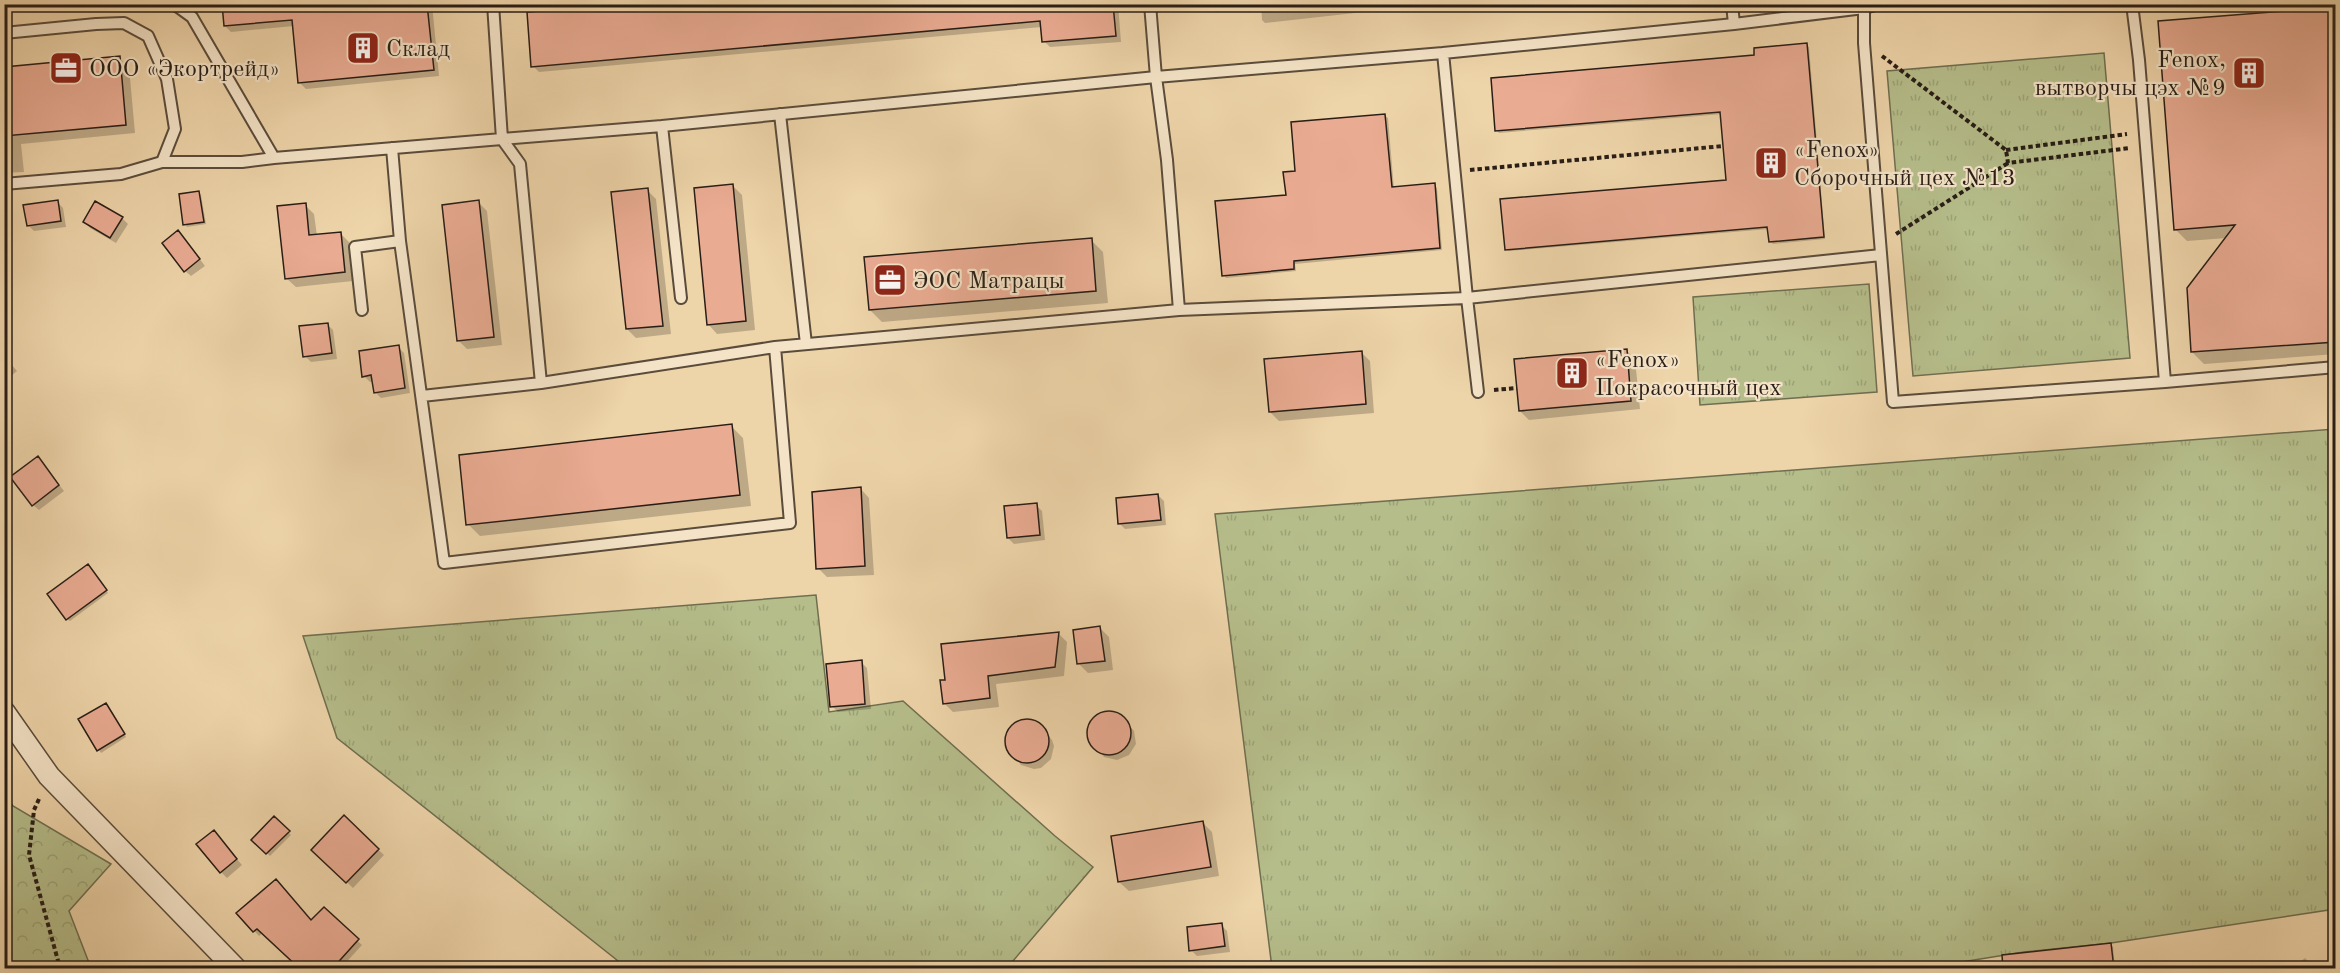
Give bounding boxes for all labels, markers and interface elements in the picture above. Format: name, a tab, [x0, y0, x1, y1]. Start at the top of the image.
building icon: Склад	[345, 30, 381, 66]
place label: Склад	[386, 38, 450, 62]
place label: Fenox, вытворчы цэх №9	[2035, 49, 2226, 101]
office icon: ООО «Экортрейд»	[48, 50, 84, 86]
building icon: Fenox, вытворчы цэх №9	[2231, 55, 2267, 91]
place label: ООО «Экортрейд»	[89, 58, 280, 82]
place label: «Fenox» Сборочный цех №13	[1794, 139, 2016, 191]
building icon: «Fenox» Сборочный цех №13	[1753, 145, 1789, 181]
office icon: ЭОС Матрацы	[872, 262, 908, 298]
place label: ЭОС Матрацы	[913, 270, 1065, 294]
place label: «Fenox» Покрасочный цех	[1595, 349, 1782, 401]
building icon: «Fenox» Покрасочный цех	[1554, 355, 1590, 391]

